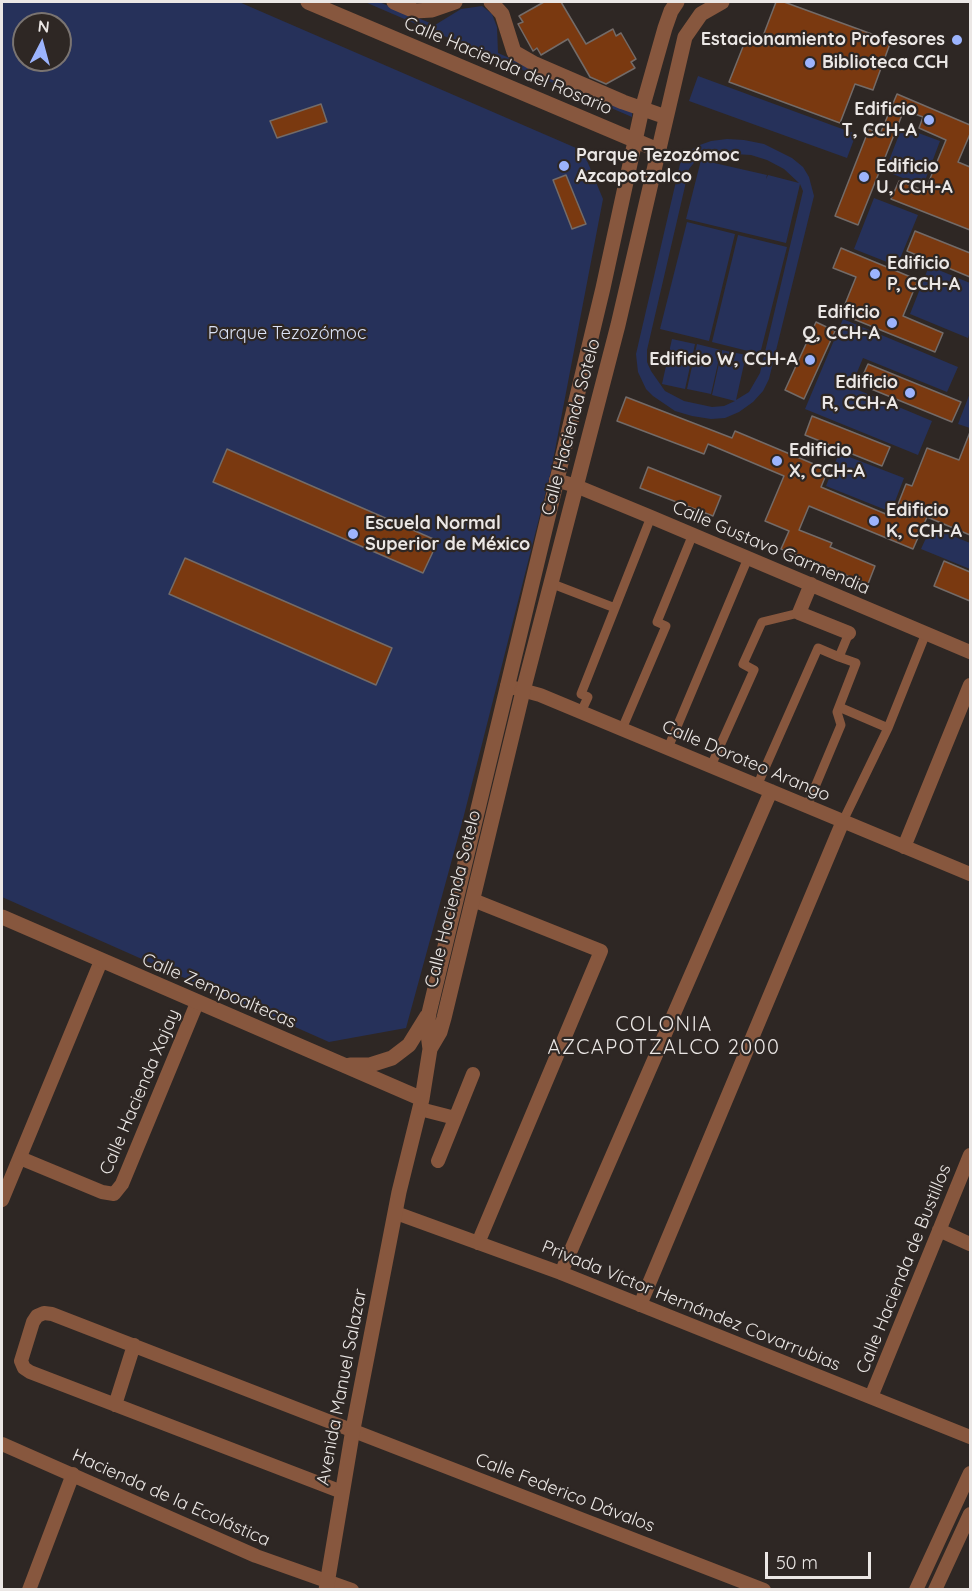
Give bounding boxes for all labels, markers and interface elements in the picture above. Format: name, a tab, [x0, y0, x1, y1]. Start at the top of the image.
north arrow	[12, 12, 72, 72]
street label: Calle Hacienda del Rosario	[401, 12, 615, 120]
text: N	[37, 16, 51, 37]
place label: Estacionamiento Profesores	[701, 29, 945, 51]
marker: Estacionamiento Profesores	[950, 33, 964, 47]
place label: Biblioteca CCH	[822, 52, 949, 74]
marker: Biblioteca CCH	[803, 56, 817, 70]
place label: Edificio T, CCH-A	[842, 99, 917, 142]
marker: Edificio T, CCH-A	[922, 113, 936, 127]
place label: Parque Tezozómoc Azcapotzalco	[576, 145, 739, 188]
place label: Edificio U, CCH-A	[876, 156, 953, 198]
marker: Parque Tezozómoc Azcapotzalco	[557, 159, 571, 173]
marker: Edificio U, CCH-A	[857, 170, 871, 184]
place label: Edificio P, CCH-A	[887, 253, 960, 296]
marker: Edificio P, CCH-A	[868, 267, 882, 281]
place label: Edificio Q, CCH-A	[802, 302, 880, 344]
marker: Edificio Q, CCH-A	[885, 316, 899, 330]
park label: Parque Tezozómoc	[208, 323, 366, 345]
street label: Calle Hacienda Sotelo	[537, 336, 605, 518]
place label: Edificio W, CCH-A	[649, 349, 798, 371]
marker: Edificio W, CCH-A	[803, 353, 817, 367]
place label: Edificio R, CCH-A	[822, 372, 898, 415]
marker: Edificio R, CCH-A	[903, 386, 917, 400]
place label: Edificio X, CCH-A	[789, 440, 865, 482]
marker: Edificio X, CCH-A	[770, 454, 784, 468]
street label: Calle Gustavo Garmendia	[669, 497, 873, 599]
place label: Edificio K, CCH-A	[886, 500, 962, 542]
place label: Escuela Normal Superior de México	[365, 513, 530, 556]
marker: Edificio K, CCH-A	[867, 514, 881, 528]
marker: Escuela Normal Superior de México	[346, 527, 360, 541]
street label: Calle Doroteo Arango	[659, 716, 833, 806]
street label: Calle Hacienda Sotelo	[420, 808, 486, 990]
street label: Calle Zempoaltecas	[139, 949, 299, 1033]
street label: Calle Hacienda Xajay	[95, 1006, 185, 1178]
district label: COLONIA AZCAPOTZALCO 2000	[547, 1013, 781, 1060]
street label: Calle Hacienda de Bustillos	[852, 1161, 956, 1377]
street label: Privada Víctor Hernández Covarrubias	[539, 1236, 843, 1376]
street label: Avenida Manuel Salazar	[312, 1287, 372, 1487]
street label: Hacienda de la Ecolástica	[69, 1445, 273, 1551]
street label: Calle Federico Dávalos	[472, 1449, 658, 1537]
scale bar	[768, 1540, 874, 1578]
text: 50 m	[776, 1551, 818, 1574]

